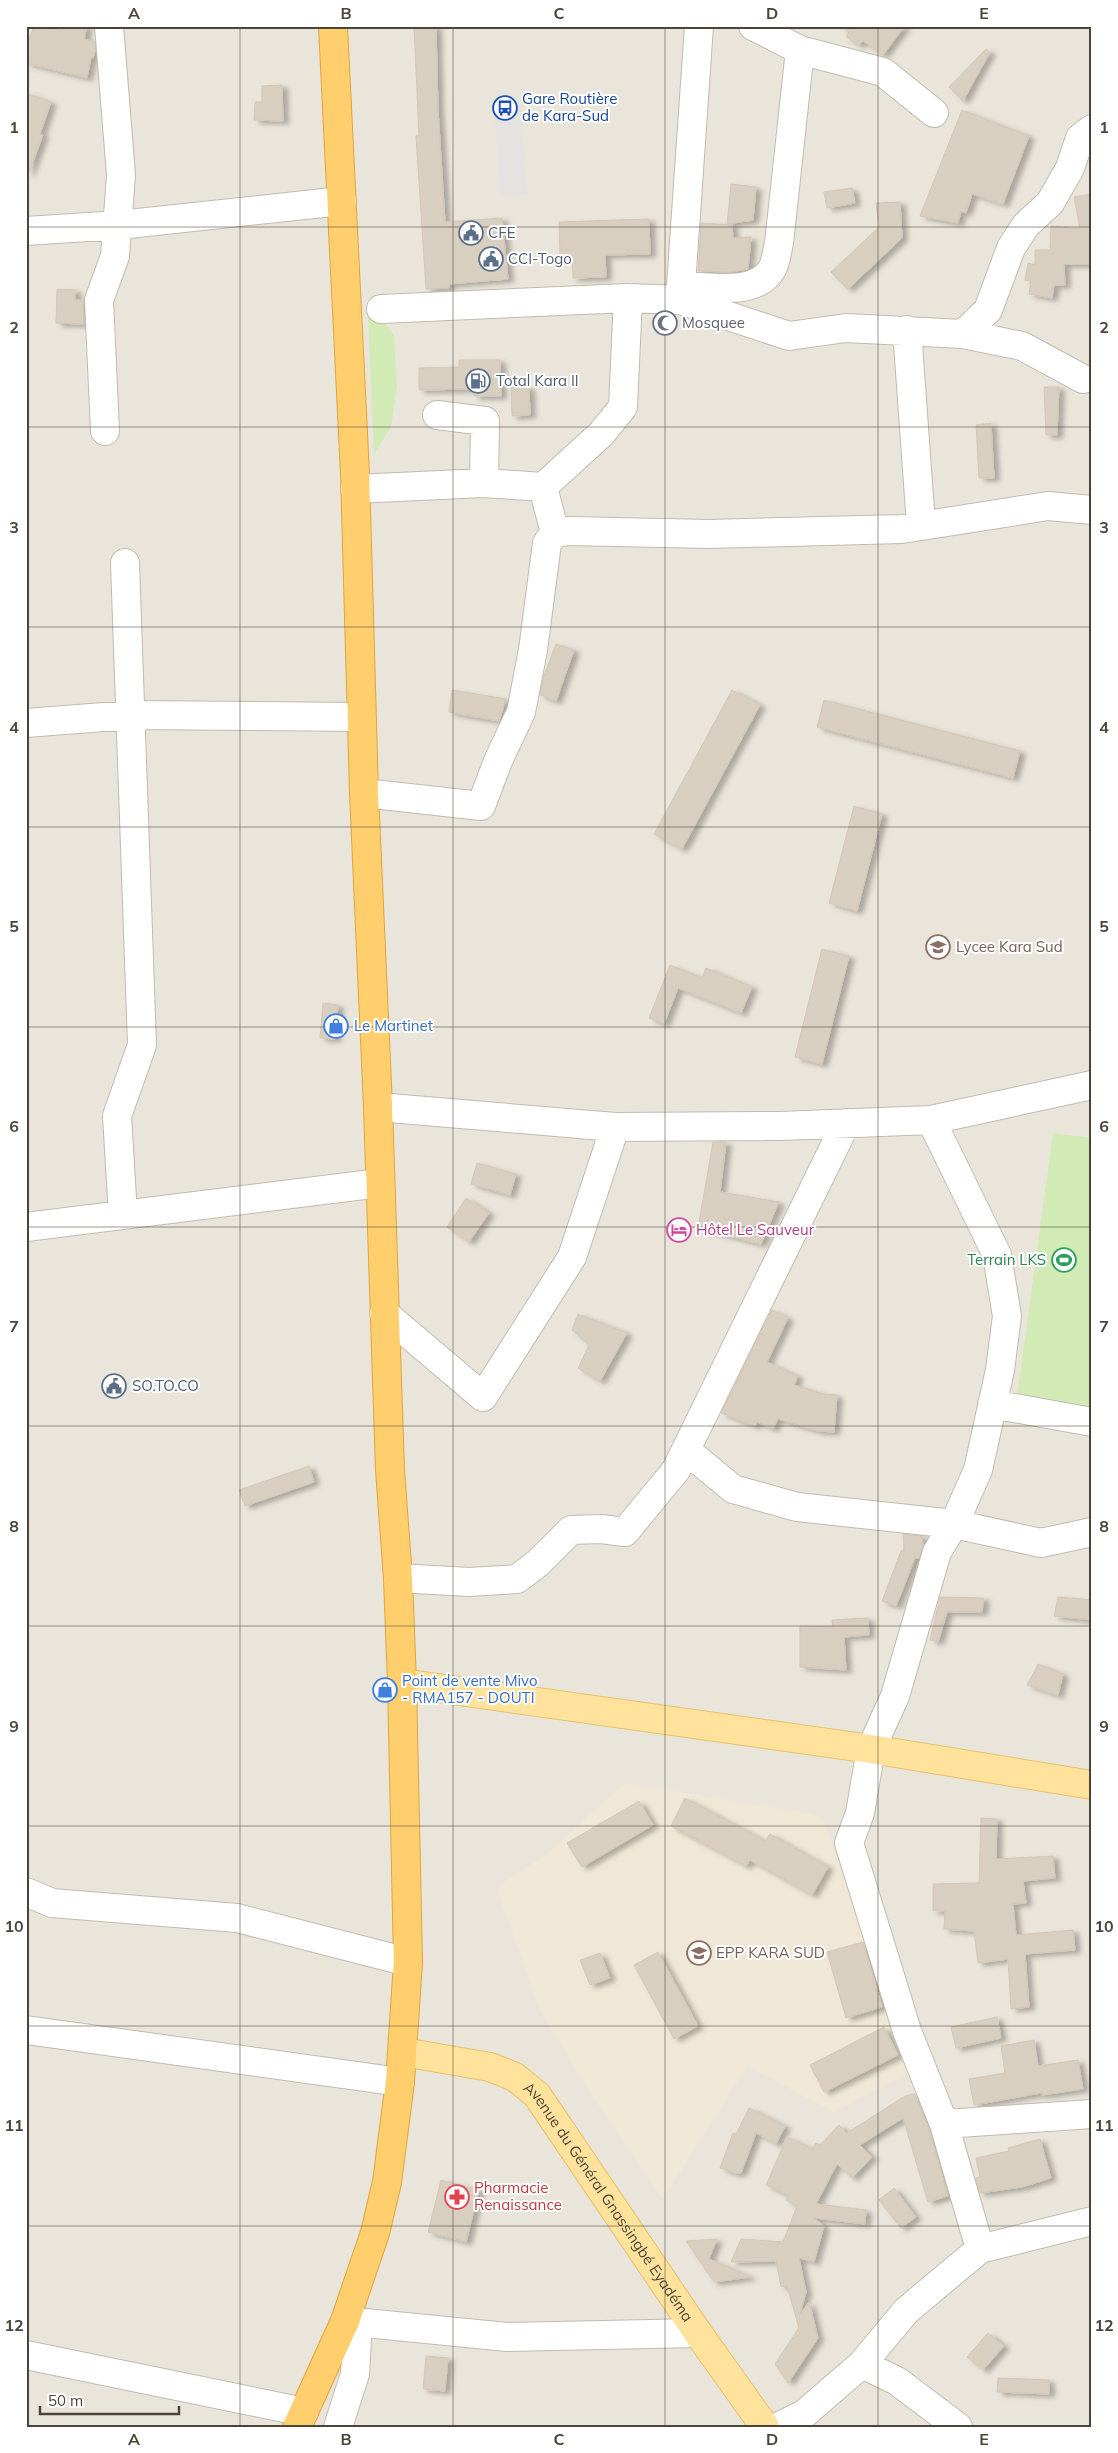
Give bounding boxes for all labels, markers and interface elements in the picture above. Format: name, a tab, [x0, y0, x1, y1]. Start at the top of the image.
text: A	[128, 3, 140, 23]
text: B	[340, 3, 352, 23]
text: C	[554, 3, 565, 23]
text: D	[766, 3, 778, 23]
text: E	[979, 3, 989, 23]
place label: Gare Routière de Kara-Sud	[522, 89, 617, 125]
bus stop icon: Gare Routière de Kara-Sud	[492, 95, 518, 121]
text: 1	[9, 117, 19, 137]
text: 1	[1099, 117, 1109, 137]
public building icon: CFE	[458, 220, 484, 246]
place label: CFE	[488, 223, 516, 242]
public building icon: CCI-Togo	[478, 246, 504, 272]
place label: CCI-Togo	[508, 249, 572, 268]
mosque icon: Mosquee	[652, 310, 678, 336]
place label: Mosquee	[682, 313, 745, 332]
text: 2	[9, 317, 19, 337]
text: 2	[1099, 317, 1109, 337]
fuel station icon: Total Kara II	[465, 368, 491, 394]
place label: Total Kara II	[496, 371, 579, 390]
text: 3	[9, 517, 19, 537]
text: 3	[1099, 517, 1109, 537]
text: 4	[9, 717, 19, 737]
text: 4	[1099, 717, 1109, 737]
text: 5	[9, 916, 19, 936]
text: 5	[1099, 916, 1109, 936]
school or university icon: Lycee Kara Sud	[925, 934, 951, 960]
place label: Lycee Kara Sud	[956, 937, 1063, 956]
shop icon: Le Martinet	[323, 1013, 349, 1039]
place label: Le Martinet	[354, 1016, 433, 1035]
text: 6	[9, 1116, 19, 1136]
text: 6	[1099, 1116, 1109, 1136]
hotel icon: Hôtel Le Sauveur	[666, 1217, 692, 1243]
place label: Hôtel Le Sauveur	[696, 1220, 815, 1239]
sports icon: Terrain LKS	[1051, 1247, 1077, 1273]
place label: Terrain LKS	[967, 1250, 1046, 1269]
text: 7	[9, 1316, 19, 1336]
text: 7	[1099, 1316, 1109, 1336]
public building icon: SO.TO.CO	[101, 1373, 127, 1399]
place label: SO.TO.CO	[132, 1376, 199, 1395]
text: 8	[9, 1516, 19, 1536]
text: 8	[1099, 1516, 1109, 1536]
place label: Point de vente Mivo - RMA157 - DOUTI	[402, 1671, 538, 1707]
shop icon: Point de vente Mivo - RMA157 - DOUTI	[372, 1677, 398, 1703]
text: 9	[9, 1716, 19, 1736]
text: 9	[1099, 1716, 1109, 1736]
text: 10	[4, 1916, 24, 1936]
text: 10	[1094, 1916, 1114, 1936]
school or university icon: EPP KARA SUD	[686, 1940, 712, 1966]
place label: EPP KARA SUD	[716, 1943, 825, 1962]
street label: Avenue du Général Gnassingbé Eyadéma	[520, 2078, 698, 2325]
text: 11	[4, 2115, 24, 2135]
text: 11	[1094, 2115, 1114, 2135]
place label: Pharmacie Renaissance	[474, 2178, 562, 2214]
pharmacy icon: Pharmacie Renaissance	[444, 2184, 470, 2210]
text: 12	[4, 2315, 24, 2335]
text: 12	[1094, 2315, 1114, 2335]
scale bar	[40, 2383, 179, 2415]
text: 50 m	[48, 2391, 83, 2410]
text: A	[128, 2429, 140, 2449]
text: B	[340, 2429, 352, 2449]
text: C	[554, 2429, 565, 2449]
text: D	[766, 2429, 778, 2449]
text: E	[979, 2429, 989, 2449]

